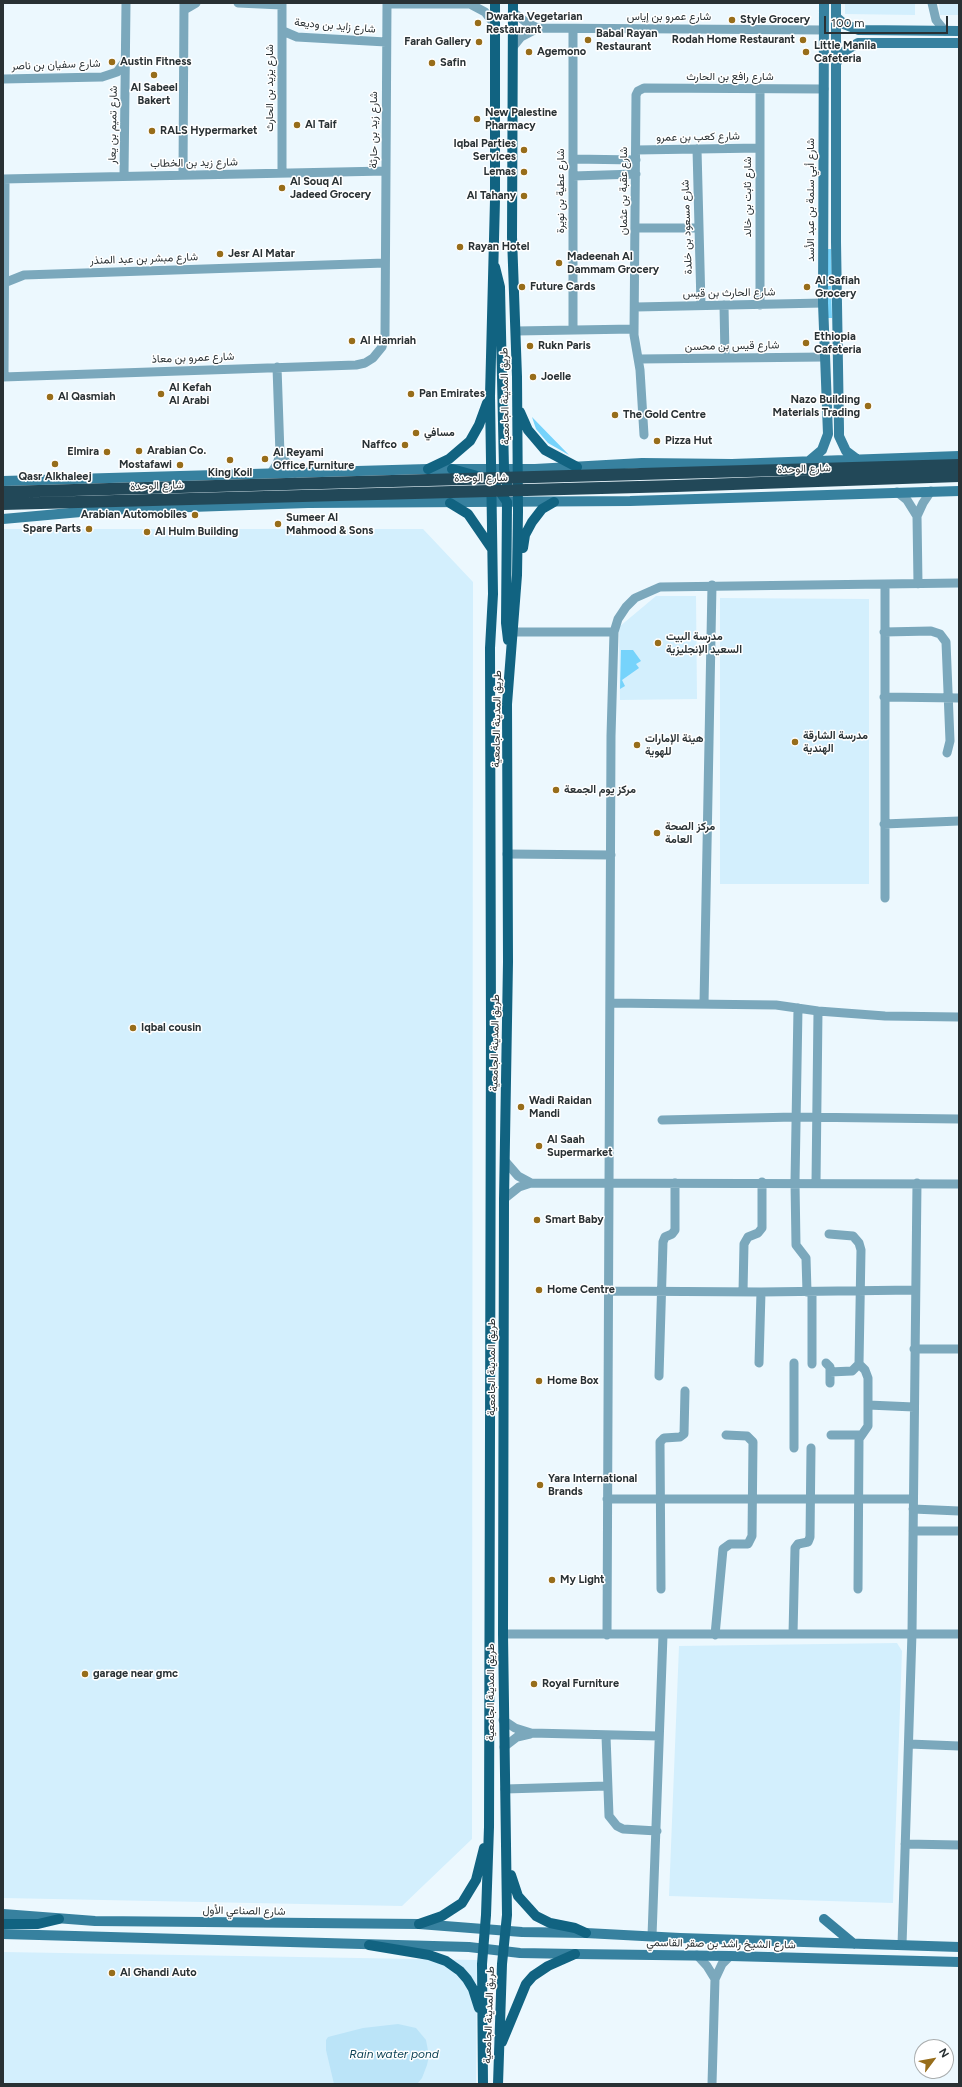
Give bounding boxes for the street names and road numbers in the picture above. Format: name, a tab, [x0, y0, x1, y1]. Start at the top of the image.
street label: شارع عمرو بن إياس	[627, 10, 711, 24]
street label: شارع زايد بن وديعة	[294, 16, 376, 36]
street label: شارع يزيد بن الحارث	[263, 44, 277, 132]
street label: شارع سفيان بن ناصر	[11, 57, 101, 73]
street label: شارع رافع بن الحارث	[686, 70, 774, 84]
street label: شارع تميم بن يعار	[106, 86, 120, 164]
street label: شارع زيد بن حارثة	[367, 91, 381, 169]
street label: شارع كعب بن عمرو	[656, 130, 740, 144]
street label: شارع أبي سلمة بن عبد الأسد	[804, 138, 818, 262]
street label: شارع عقبة بن عثمان	[617, 147, 631, 235]
street label: شارع عطية بن نويرة	[554, 149, 568, 233]
street label: شارع زيد بن الخطاب	[150, 156, 238, 170]
street label: شارع ثابت بن خالد	[741, 157, 755, 237]
street label: شارع مسعود بن خلدة	[679, 179, 695, 275]
street label: شارع مبشر بن عبد المنذر	[90, 251, 198, 267]
street label: شارع الحارث بن قيس	[683, 286, 775, 300]
street label: شارع قيس بن محسن	[685, 339, 779, 353]
street label: طريق المدينة الجامعية	[498, 347, 512, 445]
street label: شارع عمرو بن معاذ	[151, 350, 235, 366]
street label: شارع الوحدة	[777, 461, 831, 477]
street label: شارع الوحدة	[454, 471, 508, 485]
street label: شارع الوحدة	[130, 478, 184, 494]
street label: طريق المدينة الجامعية	[490, 670, 504, 768]
street label: طريق المدينة الجامعية	[488, 994, 502, 1092]
street label: طريق المدينة الجامعية	[485, 1318, 499, 1416]
street label: طريق المدينة الجامعية	[484, 1643, 498, 1741]
street label: شارع الصناعي الأول	[202, 1904, 286, 1918]
street label: شارع الشيخ راشد بن صقر القاسمي	[646, 1936, 796, 1952]
street label: طريق المدينة الجامعية	[481, 1966, 497, 2064]

